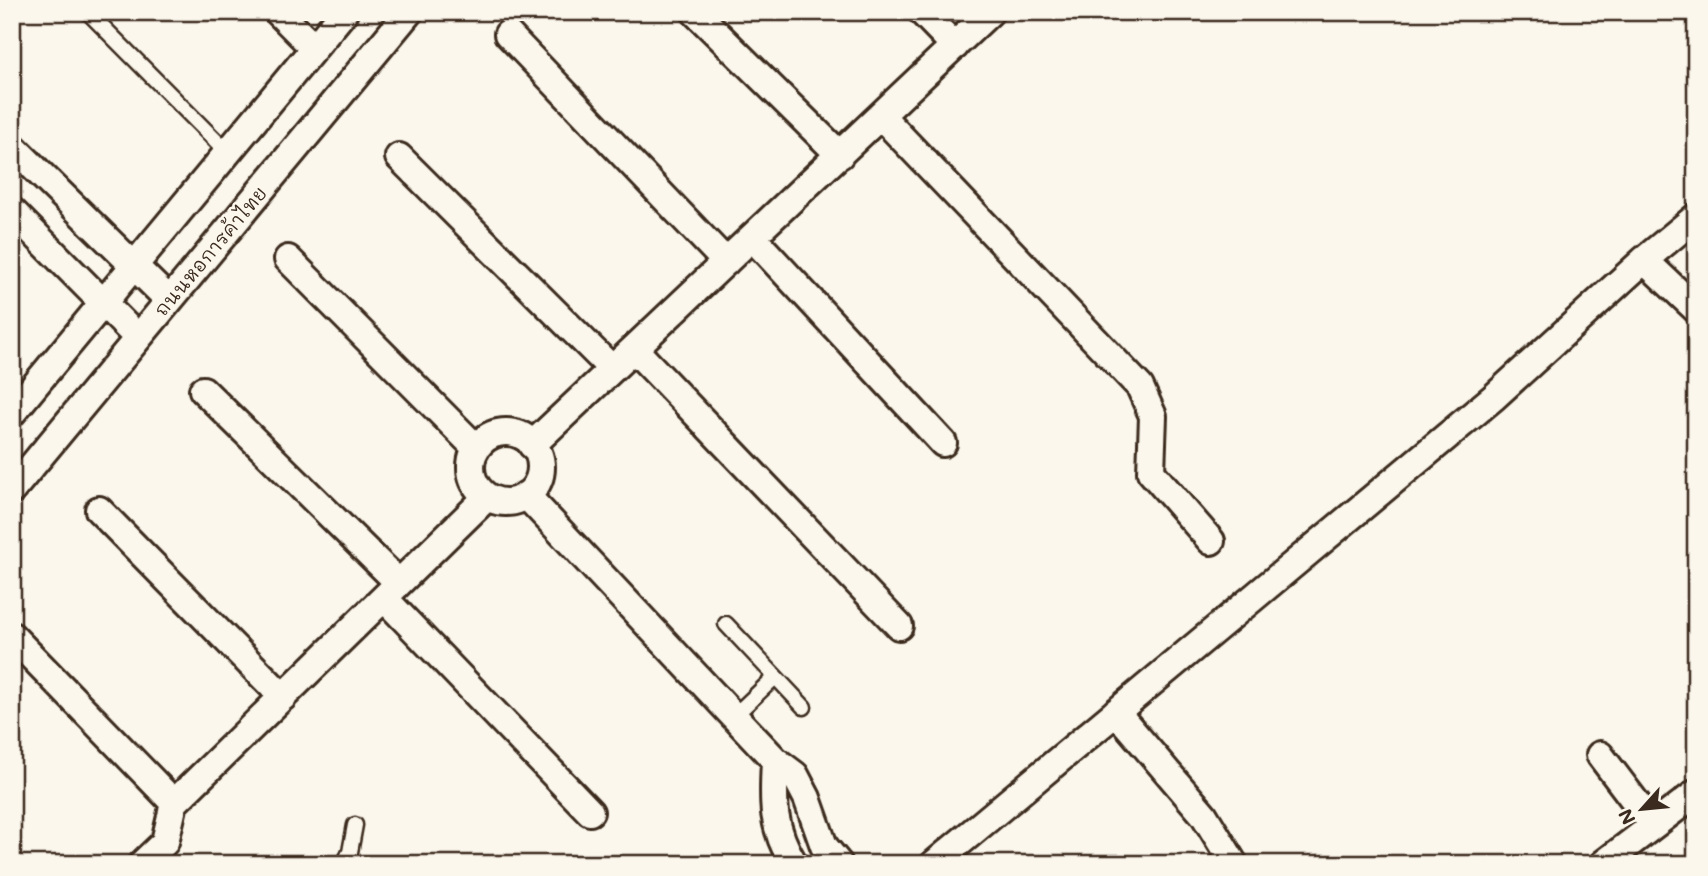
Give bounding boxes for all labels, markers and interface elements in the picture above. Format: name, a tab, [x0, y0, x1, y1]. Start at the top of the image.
street label: ถนนหอการค้าไทย	[148, 181, 272, 321]
north arrow	[1606, 774, 1676, 844]
text: N	[1612, 805, 1641, 829]

